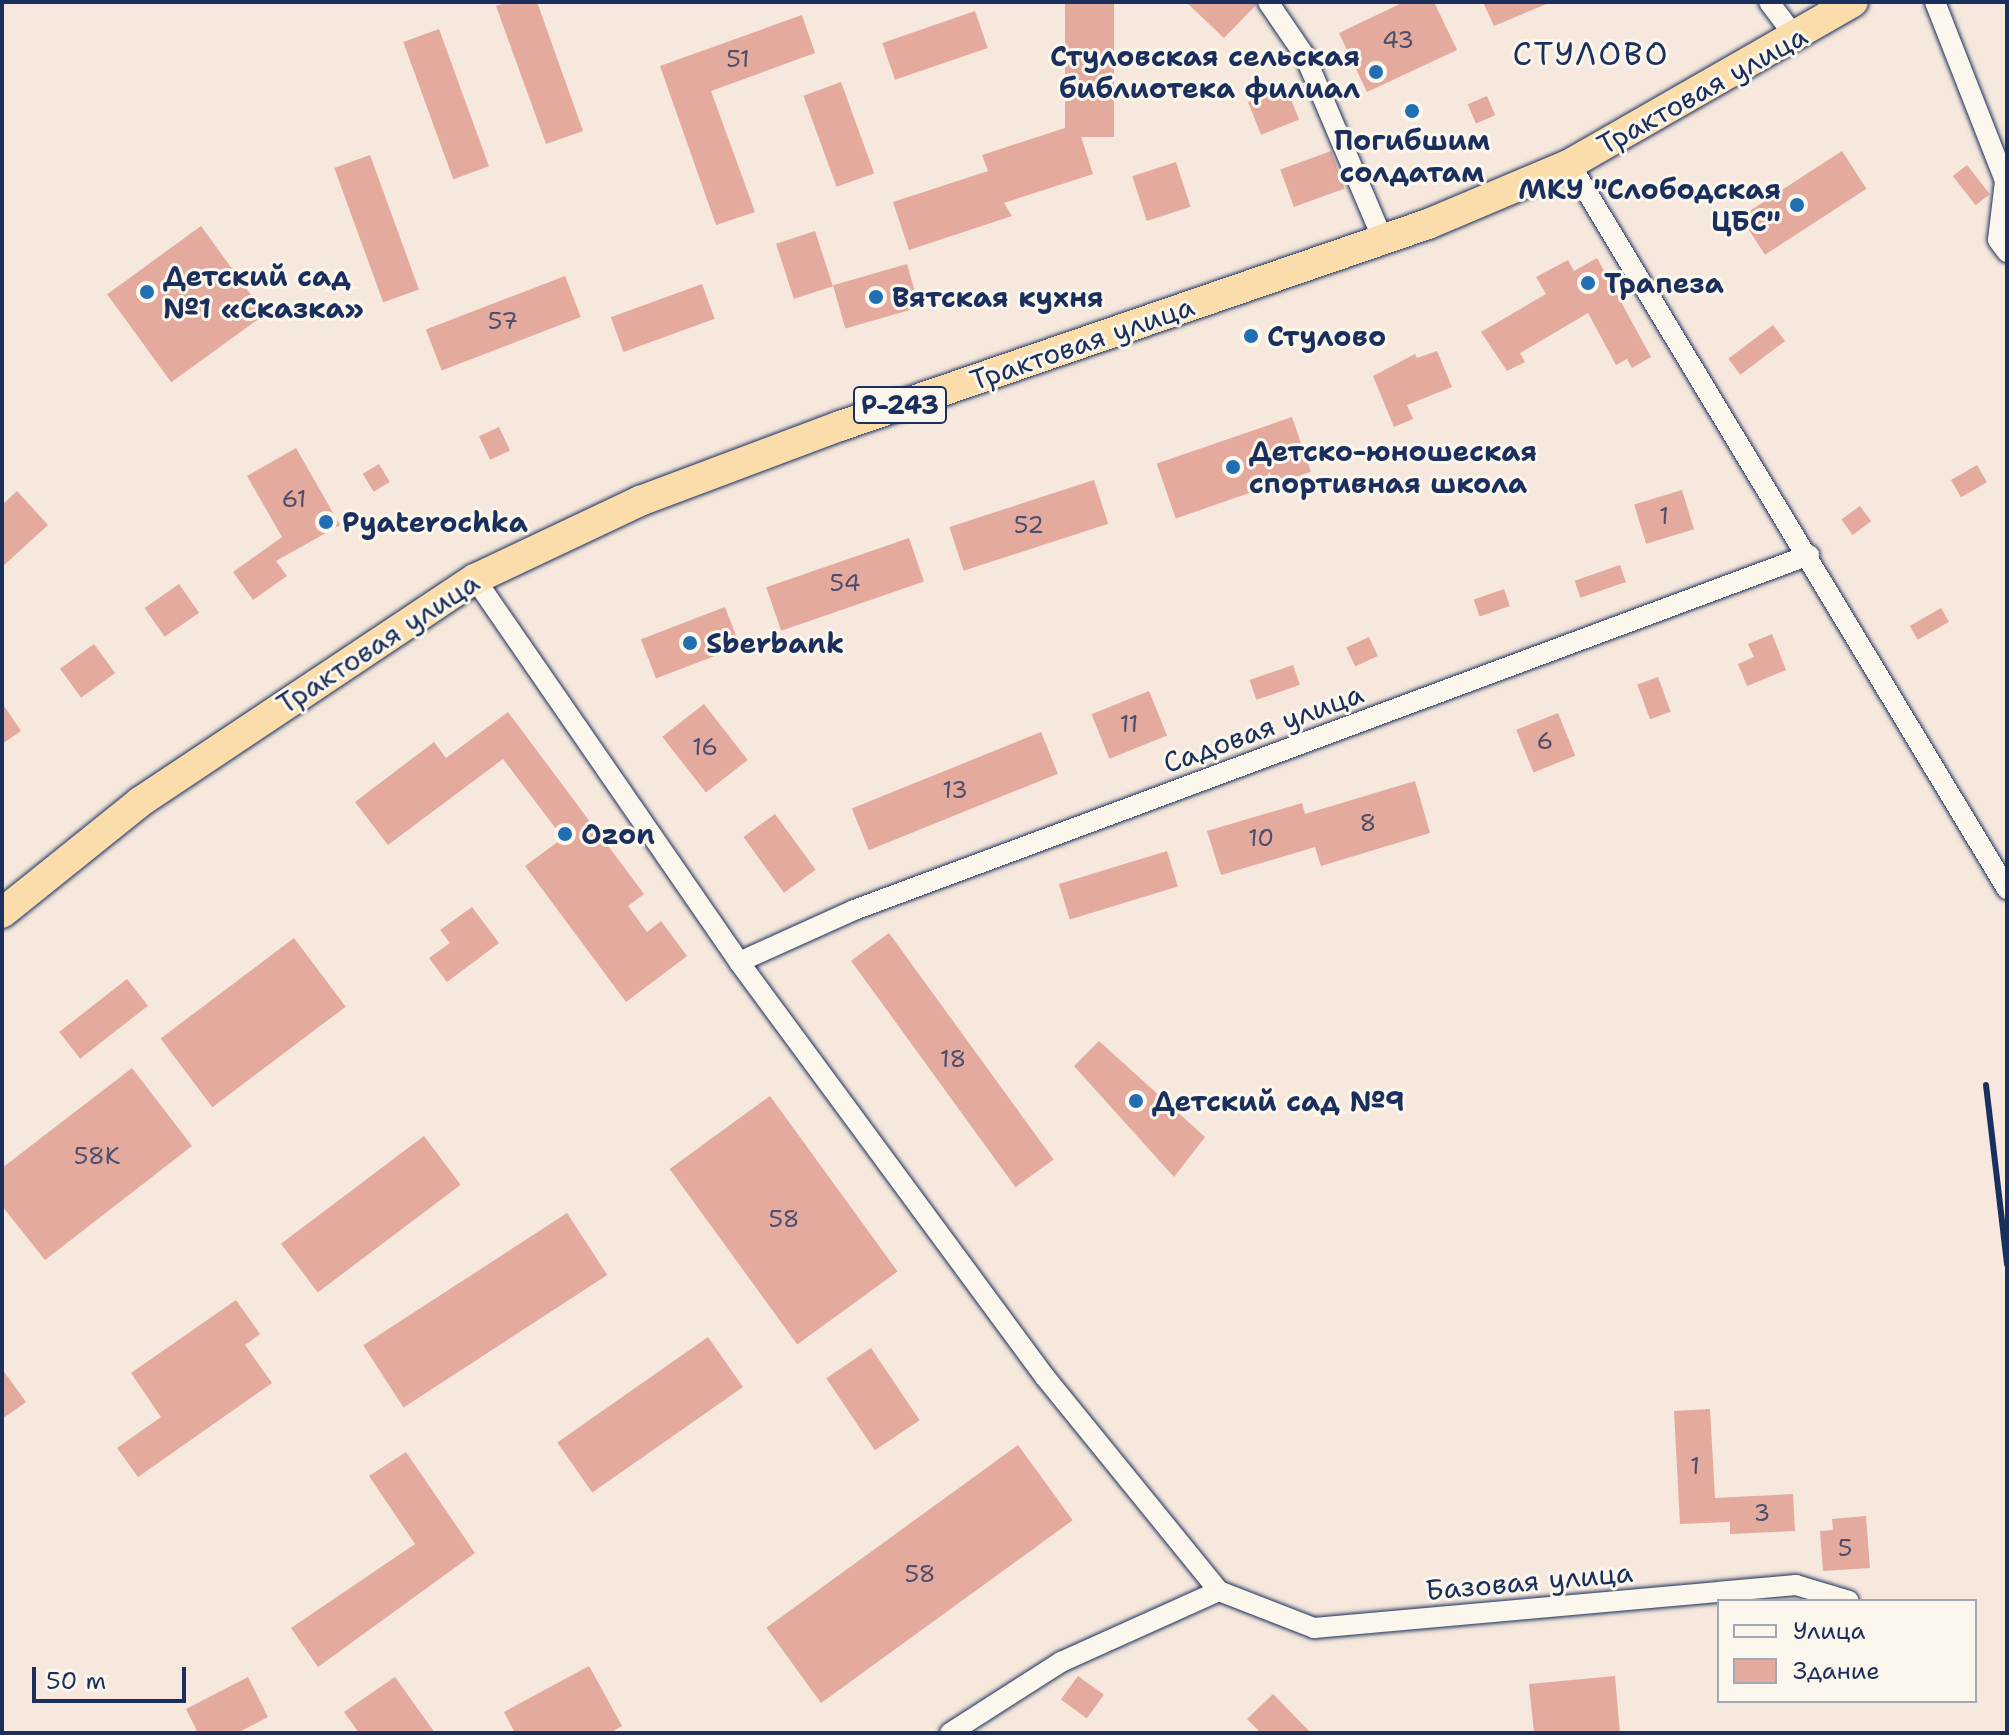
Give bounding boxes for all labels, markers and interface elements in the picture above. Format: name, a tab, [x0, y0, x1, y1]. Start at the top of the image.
street label: Трактовая улица	[1591, 18, 1813, 162]
house number: 43	[1382, 27, 1414, 55]
district label: СТУЛОВО	[1513, 35, 1669, 73]
place label: Стуловская сельская библиотека филиал	[1050, 39, 1360, 105]
house number: 51	[726, 46, 750, 74]
marker: Стуловская сельская библиотека филиал	[1367, 63, 1385, 81]
marker: Погибшим солдатам	[1403, 102, 1421, 120]
place label: Погибшим солдатам	[1334, 123, 1490, 189]
place label: МКУ "Слободская ЦБС"	[1518, 172, 1781, 238]
marker: МКУ "Слободская ЦБС"	[1788, 196, 1806, 214]
place label: Детский сад №1 «Сказка»	[163, 259, 364, 325]
place label: Трапеза	[1604, 266, 1724, 300]
marker: Трапеза	[1579, 274, 1597, 292]
place label: Вятская кухня	[892, 280, 1104, 314]
marker: Детский сад №1 «Сказка»	[138, 283, 156, 301]
marker: Вятская кухня	[867, 288, 885, 306]
street label: Трактовая улица	[966, 289, 1198, 397]
house number: 57	[488, 308, 518, 336]
place label: Стулово	[1267, 319, 1386, 353]
marker: Стулово	[1242, 327, 1260, 345]
road number: Р-243	[852, 383, 948, 427]
place label: Детско-юношеская спортивная школа	[1249, 434, 1537, 500]
marker: Детско-юношеская спортивная школа	[1224, 458, 1242, 476]
house number: 61	[282, 486, 306, 514]
house number: 1	[1659, 503, 1669, 531]
place label: Pyaterochka	[342, 505, 528, 539]
house number: 52	[1014, 512, 1044, 540]
marker: Pyaterochka	[317, 513, 335, 531]
street label: Трактовая улица	[270, 565, 486, 721]
house number: 54	[830, 570, 860, 598]
place label: Sberbank	[706, 626, 844, 660]
marker: Sberbank	[681, 634, 699, 652]
street label: Садовая улица	[1158, 676, 1368, 780]
house number: 11	[1119, 711, 1139, 739]
house number: 6	[1537, 728, 1553, 756]
house number: 16	[692, 734, 718, 762]
house number: 13	[942, 777, 968, 805]
house number: 8	[1360, 810, 1376, 838]
place label: Ozon	[581, 817, 655, 851]
marker: Ozon	[556, 825, 574, 843]
house number: 10	[1248, 825, 1274, 853]
house number: 18	[940, 1046, 966, 1074]
place label: Детский сад №9	[1152, 1084, 1405, 1118]
marker: Детский сад №9	[1127, 1092, 1145, 1110]
house number: 58К	[74, 1143, 120, 1171]
house number: 58	[769, 1206, 799, 1234]
house number: 1	[1690, 1453, 1700, 1481]
house number: 3	[1754, 1500, 1770, 1528]
house number: 5	[1838, 1535, 1852, 1563]
street label: Базовая улица	[1424, 1555, 1634, 1607]
house number: 58	[905, 1561, 935, 1589]
legend	[1717, 1599, 1977, 1703]
text: Улица	[1793, 1615, 1866, 1647]
scale bar	[36, 1651, 190, 1701]
text: Здание	[1793, 1655, 1880, 1687]
text: 50 m	[46, 1665, 106, 1697]

